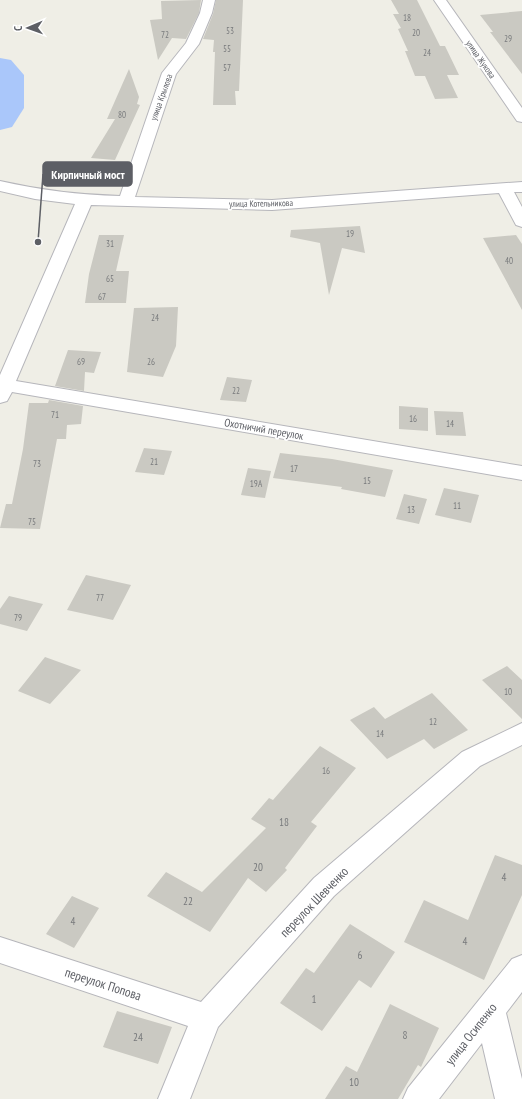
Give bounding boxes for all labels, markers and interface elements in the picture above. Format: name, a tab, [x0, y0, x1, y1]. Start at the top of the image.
north arrow	[8, 8, 48, 48]
house number: 18	[403, 12, 411, 23]
house number: 53	[226, 25, 234, 36]
text: С	[11, 26, 25, 31]
house number: 20	[412, 27, 420, 38]
house number: 72	[161, 29, 169, 40]
house number: 29	[504, 33, 512, 44]
street label: улица Жукова	[464, 38, 498, 81]
house number: 55	[223, 43, 231, 54]
house number: 24	[423, 47, 431, 58]
house number: 57	[223, 62, 231, 73]
street label: улица Крылова	[148, 72, 175, 122]
house number: 80	[118, 109, 126, 120]
callout: Кирпичный мост	[43, 162, 132, 186]
text: Кирпичный мост	[51, 167, 126, 182]
street label: улица Котельникова	[229, 197, 293, 209]
house number: 19	[346, 228, 354, 239]
house number: 31	[106, 238, 114, 249]
house number: 40	[505, 255, 513, 266]
house number: 65	[106, 273, 114, 284]
house number: 67	[98, 291, 106, 302]
house number: 24	[151, 312, 159, 323]
house number: 69	[77, 356, 85, 367]
house number: 26	[147, 356, 155, 367]
house number: 22	[232, 385, 240, 396]
house number: 71	[51, 409, 59, 420]
house number: 16	[409, 413, 417, 424]
street label: Охотничий переулок	[223, 415, 305, 443]
house number: 14	[446, 418, 454, 429]
house number: 21	[150, 456, 158, 467]
house number: 73	[33, 458, 41, 469]
house number: 17	[290, 463, 298, 474]
house number: 15	[363, 475, 371, 486]
house number: 19А	[250, 478, 263, 489]
house number: 11	[453, 500, 461, 511]
house number: 13	[407, 504, 415, 515]
house number: 75	[28, 516, 36, 527]
house number: 77	[96, 592, 104, 603]
house number: 79	[14, 612, 22, 623]
house number: 10	[504, 686, 512, 697]
house number: 12	[429, 716, 437, 727]
house number: 14	[376, 728, 384, 739]
house number: 16	[322, 765, 330, 776]
house number: 18	[279, 815, 289, 829]
house number: 20	[253, 860, 263, 874]
street label: переулок Шевченко	[276, 863, 352, 941]
house number: 4	[502, 870, 507, 884]
house number: 22	[183, 894, 193, 908]
house number: 4	[71, 914, 76, 928]
house number: 4	[463, 934, 468, 948]
house number: 6	[358, 948, 363, 962]
street label: переулок Попова	[63, 964, 143, 1004]
house number: 1	[312, 992, 317, 1006]
street label: улица Осипенко	[442, 999, 501, 1068]
house number: 8	[403, 1028, 408, 1042]
house number: 24	[133, 1030, 143, 1044]
house number: 10	[349, 1075, 359, 1089]

